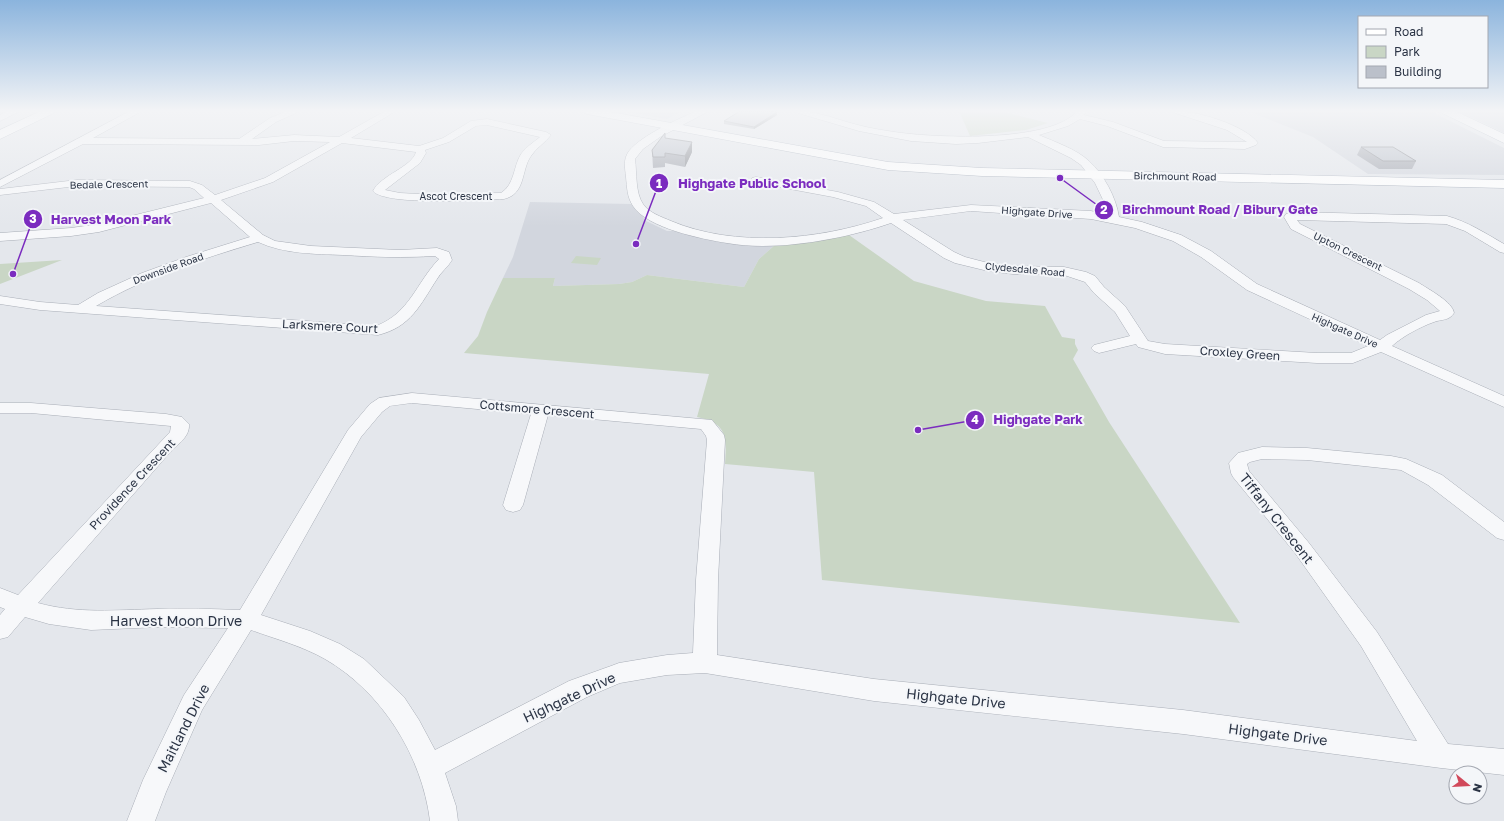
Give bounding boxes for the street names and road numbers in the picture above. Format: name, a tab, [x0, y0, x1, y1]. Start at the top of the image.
street label: Birchmount Road	[1134, 169, 1216, 183]
street label: Bedale Crescent	[70, 177, 148, 191]
street label: Ascot Crescent	[420, 190, 492, 202]
street label: Highgate Drive	[1001, 204, 1073, 220]
street label: Upton Crescent	[1312, 229, 1384, 273]
street label: Downside Road	[131, 250, 205, 286]
street label: Clydesdale Road	[985, 260, 1065, 278]
street label: Highgate Drive	[1310, 310, 1380, 350]
street label: Larksmere Court	[282, 316, 379, 336]
street label: Croxley Green	[1199, 343, 1281, 363]
street label: Cottsmore Crescent	[479, 397, 595, 422]
street label: Providence Crescent	[86, 435, 178, 533]
street label: Tiffany Crescent	[1236, 469, 1318, 567]
street label: Harvest Moon Drive	[110, 612, 242, 629]
street label: Highgate Drive	[520, 668, 618, 726]
street label: Maitland Drive	[153, 681, 213, 775]
street label: Highgate Drive	[905, 684, 1007, 712]
street label: Highgate Drive	[1227, 719, 1329, 749]

